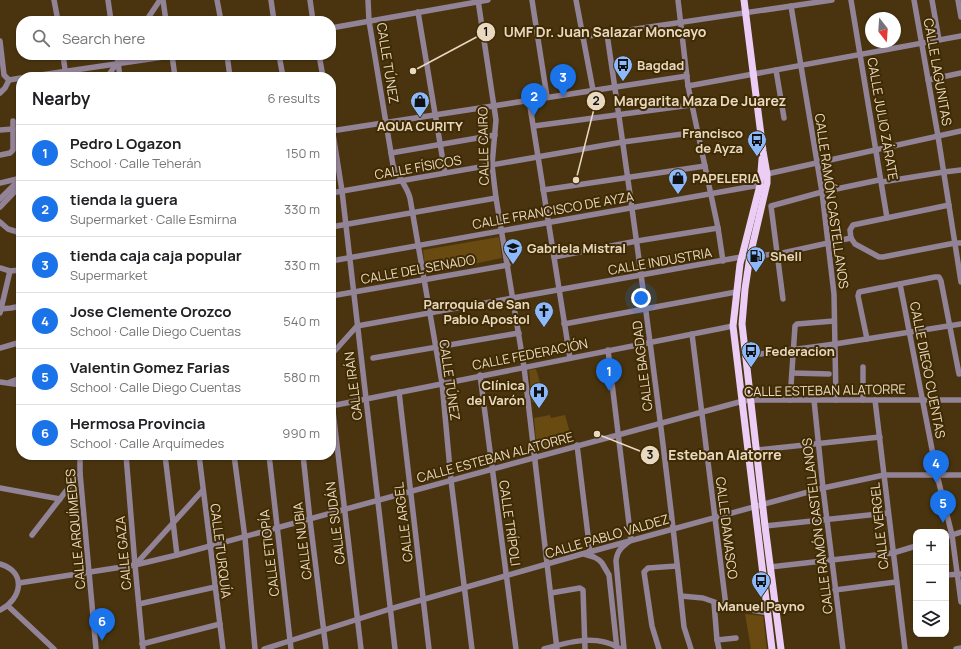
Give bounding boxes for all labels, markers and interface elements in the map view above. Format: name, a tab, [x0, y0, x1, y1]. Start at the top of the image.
north arrow	[865, 12, 901, 48]
search box	[16, 16, 336, 60]
street label: CALLE LAGUNITAS	[920, 17, 956, 127]
callout: UMF Dr. Juan Salazar Moncayo	[476, 19, 714, 45]
street label: CALLE TÚNEZ	[373, 21, 403, 105]
text: UMF Dr. Juan Salazar Moncayo	[504, 22, 707, 41]
text: 1	[483, 23, 489, 40]
icon: search	[30, 27, 52, 49]
text: Search here	[62, 28, 145, 49]
bus stop icon: Bagdad	[612, 54, 634, 82]
place label: Bagdad	[637, 56, 684, 74]
street label: CALLE JULIO ZÁRATE	[863, 56, 903, 182]
pin: 3	[550, 64, 576, 97]
pin: 2	[521, 83, 547, 116]
text: Nearby	[32, 87, 90, 110]
callout: Margarita Maza De Juarez	[586, 88, 794, 114]
text: 6 results	[268, 89, 320, 107]
shop icon: AQUA CURITY	[409, 90, 431, 118]
text: Margarita Maza De Juarez	[614, 91, 786, 110]
text: 2	[592, 92, 600, 109]
street label: CALLE CAIRO	[473, 106, 493, 185]
street label: CALLE RAMÓN CASTELLANOS	[811, 112, 853, 290]
place label: AQUA CURITY	[377, 117, 463, 135]
place label: Francisco de Ayza	[682, 124, 743, 157]
bus stop icon: Francisco de Ayza	[746, 129, 768, 157]
text: Pedro L Ogazon	[70, 133, 181, 154]
text: 1	[42, 144, 48, 162]
text: 150 m	[286, 144, 320, 162]
street label: CALLE FÍSICOS	[373, 151, 463, 183]
text: School · Calle Teherán	[70, 154, 201, 172]
shop icon: PAPELERIA	[667, 167, 689, 195]
place label: PAPELERIA	[692, 169, 760, 187]
street label: CALLE FRANCISCO DE AYZA	[471, 187, 635, 233]
text: tienda la guera	[70, 189, 178, 210]
text: 2	[41, 200, 49, 218]
text: 330 m	[284, 200, 320, 218]
text: Supermarket · Calle Esmirna	[70, 210, 237, 228]
school or university icon: Gabriela Mistral	[502, 237, 524, 265]
place label: Gabriela Mistral	[527, 239, 626, 257]
street label: CALLE INDUSTRIA	[607, 243, 713, 279]
text: tienda caja caja popular	[70, 245, 242, 266]
fuel station icon: Shell	[745, 245, 767, 273]
place label: Shell	[770, 247, 802, 265]
street label: CALLE DEL SENADO	[359, 250, 477, 288]
text: 3	[41, 256, 49, 274]
text: 330 m	[284, 256, 320, 274]
text: Supermarket	[70, 266, 148, 284]
your location	[631, 288, 651, 308]
place label: Parroquia de San Pablo Apostol	[424, 295, 530, 328]
church icon: Parroquia de San Pablo Apostol	[533, 300, 555, 328]
street label: CALLE DIEGO CUENTAS	[906, 300, 950, 440]
text: Jose Clemente Orozco	[70, 301, 232, 322]
text: 4	[41, 312, 49, 330]
text: 540 m	[283, 312, 320, 330]
street label: CALLE BAGDAD	[627, 319, 656, 412]
text: School · Calle Diego Cuentas	[70, 322, 241, 340]
street label: CALLE FEDERACIÓN	[471, 334, 589, 374]
street label: CALLE TÚNEZ	[435, 338, 465, 422]
bus stop icon: Federacion	[740, 340, 762, 368]
place label: Federacion	[765, 342, 835, 360]
street label: CALLE IRÁN	[340, 351, 366, 421]
text: Valentin Gomez Farias	[70, 357, 230, 378]
pin: 1	[596, 358, 622, 391]
text: 5	[41, 368, 49, 386]
text: 580 m	[283, 368, 320, 386]
place label: Clínica del Varón	[466, 376, 525, 409]
text: School · Calle Diego Cuentas	[70, 378, 241, 396]
street label: CALLE ESTEBAN ALATORRE	[744, 380, 906, 400]
hospital icon: Clínica del Varón	[528, 381, 550, 409]
text: Hermosa Provincia	[70, 413, 205, 434]
text: 6	[41, 424, 49, 442]
text: 990 m	[282, 424, 320, 442]
street label: CALLE ESTEBAN ALATORRE	[415, 427, 575, 487]
text: School · Calle Arquímedes	[70, 434, 224, 452]
street label: CALLE RAMÓN CASTELLANOS	[797, 437, 837, 615]
callout: Esteban Alatorre	[640, 442, 790, 468]
text: Esteban Alatorre	[668, 445, 782, 464]
text: 3	[647, 446, 654, 463]
pin: 4	[923, 450, 949, 483]
street label: CALLE ARQUÍMEDES	[61, 468, 89, 590]
street label: CALLE DAMASCO	[712, 476, 742, 581]
street label: CALLE TRÍPOLI	[495, 479, 525, 567]
street label: CALLE SUDÁN	[321, 481, 349, 565]
street label: CALLE ARGEL	[389, 481, 417, 563]
street label: CALLE VERGEL	[865, 481, 893, 570]
pin: 5	[930, 490, 956, 523]
street label: CALLE NUBIA	[288, 501, 316, 581]
street label: CALLE TURQUÍA	[206, 503, 236, 599]
street label: CALLE ETIOPÍA	[255, 509, 283, 597]
street label: CALLE PABLO VALDEZ	[543, 510, 671, 562]
street label: CALLE GAZA	[111, 515, 135, 591]
map controls	[913, 529, 949, 637]
button: +	[913, 529, 949, 565]
button: −	[913, 565, 949, 601]
bus stop icon: Manuel Payno	[750, 570, 772, 598]
place label: Manuel Payno	[717, 597, 805, 615]
button: layers	[913, 601, 949, 637]
pin: 6	[89, 608, 115, 641]

